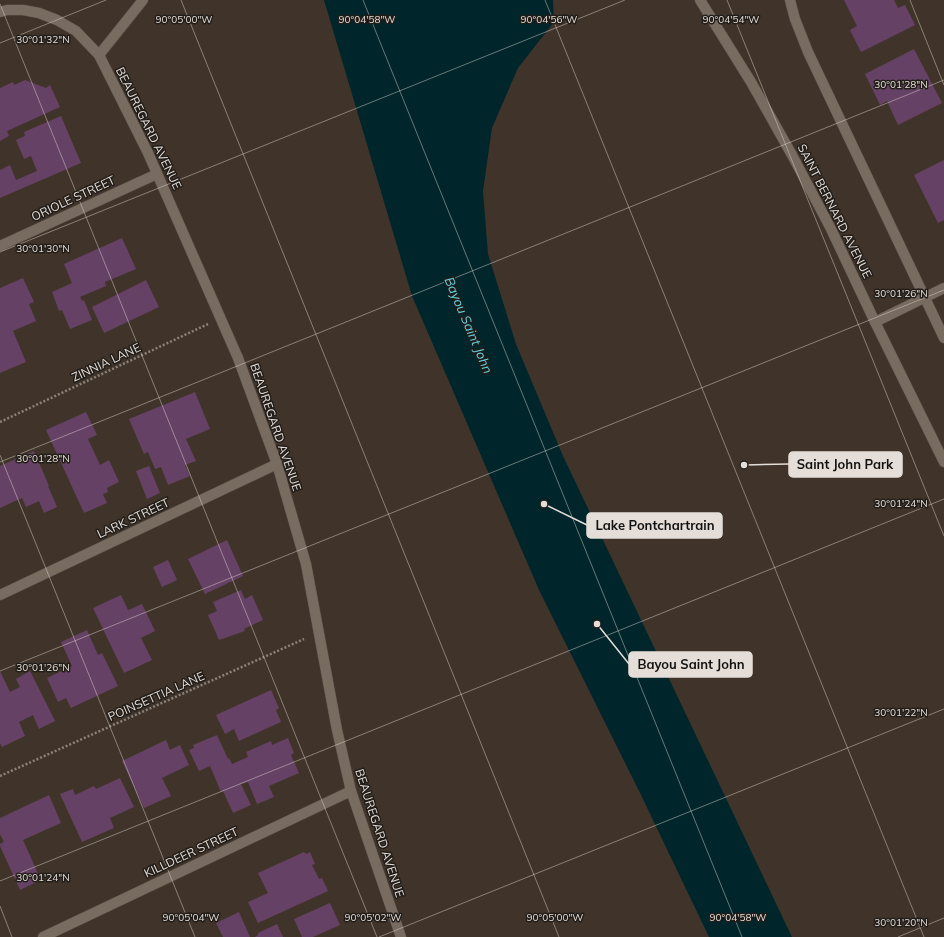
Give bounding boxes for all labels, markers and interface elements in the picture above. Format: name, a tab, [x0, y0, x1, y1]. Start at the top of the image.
text: 90°05'00"W	[156, 13, 212, 26]
text: 90°04'58"W	[339, 13, 395, 26]
text: 90°04'56"W	[521, 13, 577, 26]
text: 90°04'54"W	[703, 13, 759, 26]
text: 30°01'32"N	[16, 33, 70, 46]
street label: BEAUREGARD AVENUE	[113, 64, 185, 192]
text: 30°01'28"N	[874, 78, 928, 91]
street label: SAINT BERNARD AVENUE	[795, 141, 875, 281]
street label: ORIOLE STREET	[29, 172, 118, 224]
text: 30°01'30"N	[16, 242, 70, 255]
water label: Bayou Saint John	[441, 274, 497, 376]
text: 30°01'26"N	[874, 287, 928, 300]
street label: ZINNIA LANE	[69, 339, 143, 385]
street label: BEAUREGARD AVENUE	[247, 361, 305, 493]
text: 30°01'28"N	[16, 452, 70, 465]
callout: Saint John Park	[789, 452, 902, 477]
text: Saint John Park	[797, 456, 894, 472]
street label: LARK STREET	[94, 494, 172, 541]
text: 30°01'24"N	[874, 497, 928, 510]
callout: Lake Pontchartrain	[587, 513, 722, 538]
text: Lake Pontchartrain	[596, 517, 715, 533]
callout: Bayou Saint John	[629, 652, 752, 677]
text: Bayou Saint John	[637, 656, 745, 673]
text: 30°01'26"N	[16, 661, 70, 674]
street label: POINSETTIA LANE	[105, 668, 207, 724]
text: 30°01'22"N	[874, 706, 928, 719]
street label: BEAUREGARD AVENUE	[352, 767, 408, 899]
street label: KILLDEER STREET	[141, 823, 241, 880]
text: 30°01'24"N	[16, 871, 70, 884]
text: 90°05'04"W	[163, 911, 219, 924]
text: 90°05'02"W	[345, 911, 401, 924]
text: 90°05'00"W	[527, 911, 583, 924]
text: 90°04'58"W	[710, 911, 766, 924]
text: 30°01'20"N	[874, 916, 928, 929]

